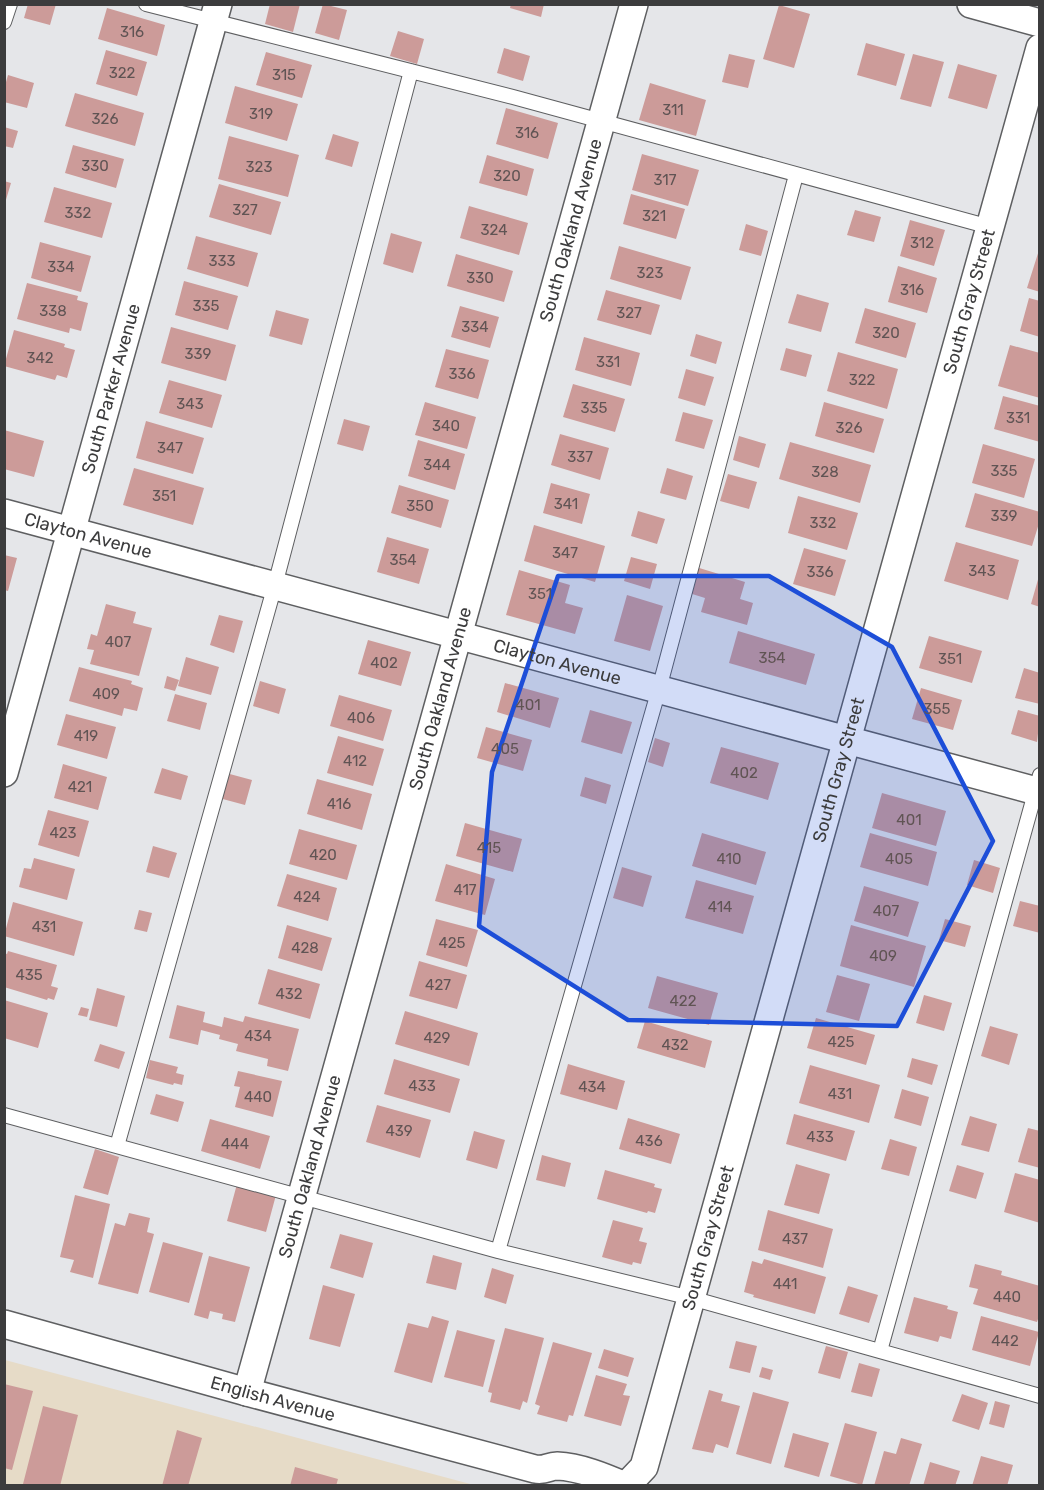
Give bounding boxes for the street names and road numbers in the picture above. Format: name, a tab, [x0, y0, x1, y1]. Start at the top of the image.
street label: South Oakland Avenue	[535, 136, 607, 324]
street label: South Gray Street	[939, 227, 1000, 377]
street label: South Parker Avenue	[77, 301, 145, 476]
street label: Clayton Avenue	[22, 508, 154, 563]
street label: South Oakland Avenue	[404, 604, 476, 793]
street label: Clayton Avenue	[491, 634, 624, 690]
street label: South Gray Street	[808, 695, 869, 845]
street label: South Oakland Avenue	[274, 1072, 346, 1261]
street label: South Gray Street	[677, 1163, 739, 1313]
street label: English Avenue	[208, 1371, 338, 1426]

